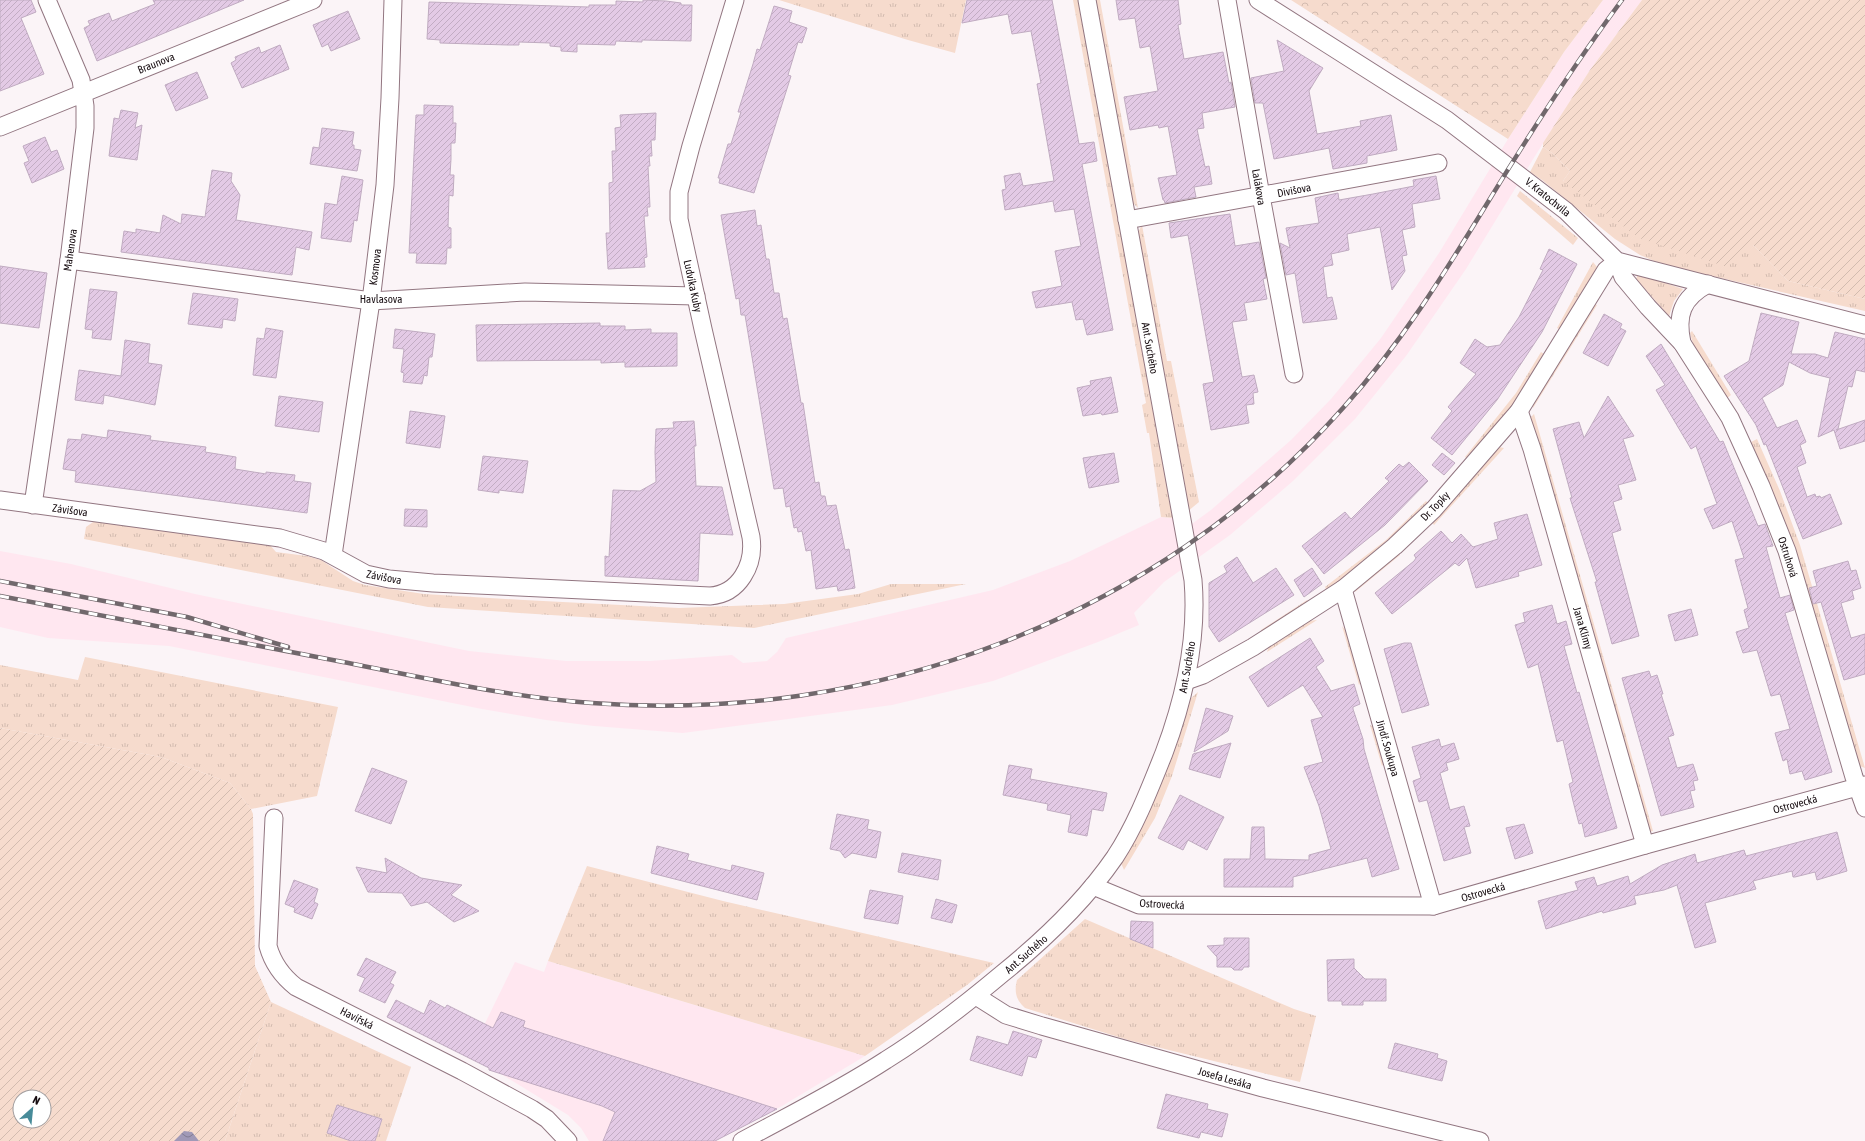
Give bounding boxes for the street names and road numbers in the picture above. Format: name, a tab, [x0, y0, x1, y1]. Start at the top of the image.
street label: Braunova	[136, 50, 176, 76]
street label: Lalákova	[1250, 168, 1268, 206]
street label: V. Kratochvíla	[1523, 175, 1573, 219]
street label: Divišova	[1276, 181, 1312, 199]
street label: Mahenova	[61, 228, 79, 272]
street label: Kosmova	[367, 248, 383, 286]
street label: Ludvíka Kuby	[682, 259, 705, 314]
street label: Havlasova	[360, 293, 402, 305]
street label: Ant. Suchého	[1140, 321, 1160, 375]
street label: Dr. Topky	[1418, 488, 1452, 523]
street label: Závišova	[52, 502, 88, 518]
street label: Ostruhová	[1776, 535, 1800, 579]
street label: Závišova	[365, 568, 403, 586]
street label: Jana Klímy	[1571, 605, 1595, 651]
street label: Ant. Suchého	[1177, 640, 1197, 694]
street label: Jindř. Soukupa	[1374, 718, 1402, 778]
street label: Ostrovecká	[1772, 792, 1818, 816]
street label: Ostrovecká	[1460, 880, 1506, 904]
street label: Ostrovecká	[1139, 897, 1185, 911]
street label: Ant. Suchého	[1002, 932, 1050, 976]
street label: Havířská	[338, 1005, 376, 1031]
street label: Josefa Lesáka	[1197, 1065, 1253, 1091]

